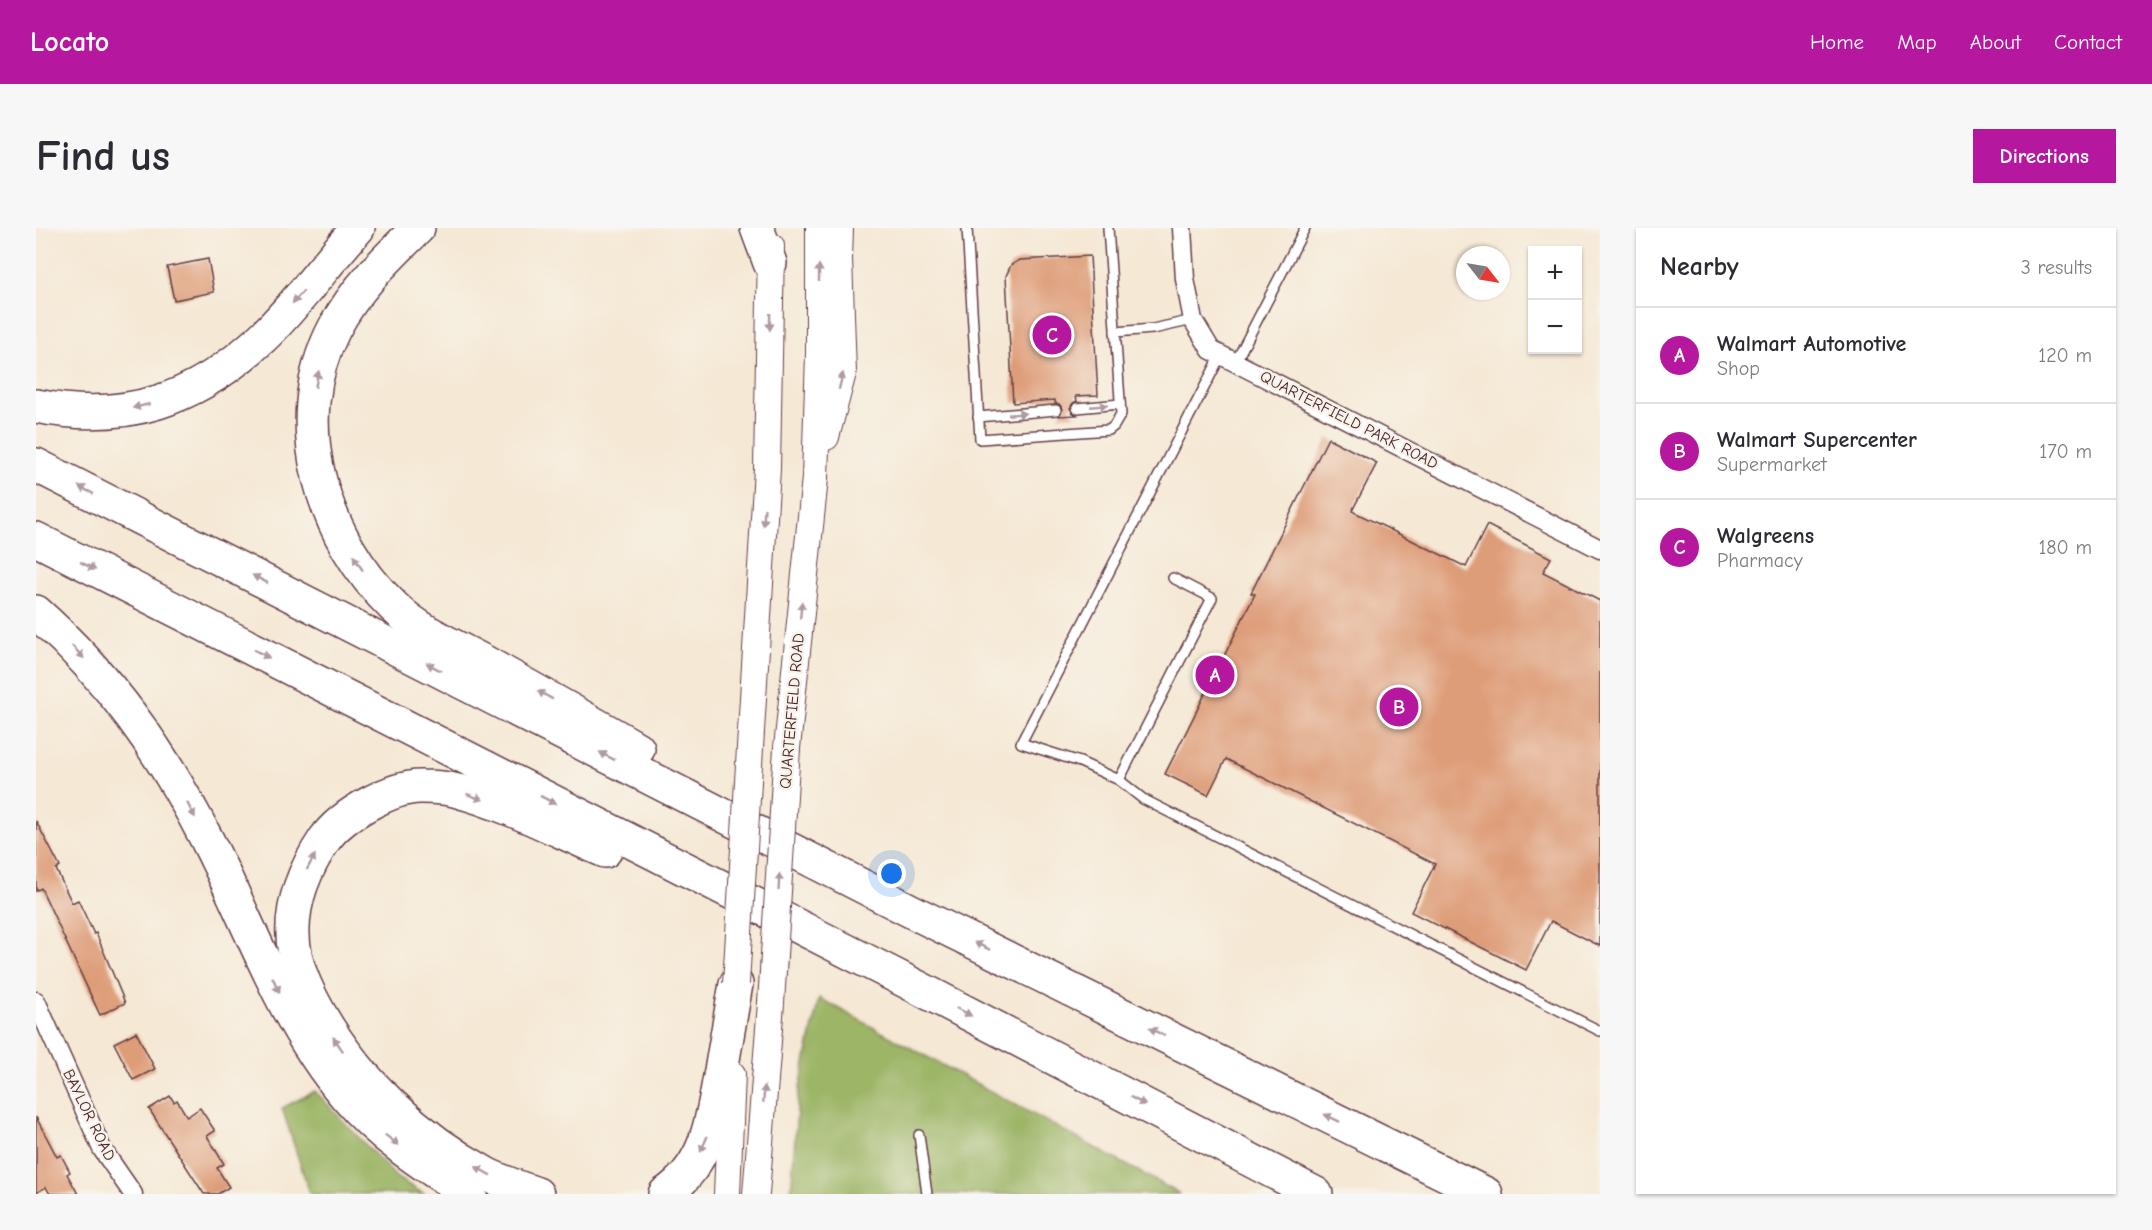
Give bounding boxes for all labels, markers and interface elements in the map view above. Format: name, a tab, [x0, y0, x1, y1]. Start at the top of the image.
text: Locato	[30, 26, 109, 58]
text: Home	[1810, 30, 1864, 54]
text: Map	[1897, 30, 1937, 54]
text: About	[1970, 30, 2021, 54]
text: Contact	[2054, 30, 2122, 54]
button: Directions	[1973, 129, 2116, 183]
text: Find us	[36, 132, 170, 181]
north arrow	[1456, 246, 1510, 300]
map controls	[1528, 246, 1582, 354]
button: +	[1528, 246, 1582, 300]
text: Nearby	[1660, 252, 1739, 282]
text: 3 results	[2021, 256, 2092, 279]
one-way arrow	[814, 263, 824, 282]
one-way arrow	[292, 289, 305, 304]
button: −	[1528, 300, 1582, 354]
one-way arrow	[765, 312, 775, 331]
pin: C	[1032, 312, 1072, 358]
text: Walmart Automotive	[1717, 331, 1906, 357]
text: A	[1674, 344, 1685, 367]
text: 120 m	[2038, 344, 2092, 367]
text: Shop	[1717, 357, 1760, 380]
street label: QUARTERFIELD PARK ROAD	[1257, 367, 1441, 473]
one-way arrow	[313, 369, 322, 388]
one-way arrow	[836, 372, 846, 390]
one-way arrow	[1089, 401, 1108, 411]
one-way arrow	[132, 402, 151, 412]
one-way arrow	[1008, 409, 1027, 419]
text: Walmart Supercenter	[1717, 427, 1917, 453]
text: B	[1673, 440, 1686, 463]
text: 170 m	[2039, 440, 2092, 463]
text: Supermarket	[1717, 453, 1827, 476]
one-way arrow	[78, 485, 95, 495]
one-way arrow	[759, 507, 769, 526]
text: Walgreens	[1717, 523, 1814, 549]
text: C	[1673, 536, 1686, 559]
text: 180 m	[2038, 536, 2092, 559]
text: Pharmacy	[1717, 549, 1803, 572]
one-way arrow	[352, 556, 364, 572]
one-way arrow	[80, 561, 97, 571]
one-way arrow	[251, 574, 268, 584]
one-way arrow	[796, 600, 806, 619]
street label: QUARTERFIELD ROAD	[776, 632, 808, 790]
one-way arrow	[71, 645, 85, 660]
one-way arrow	[254, 649, 271, 659]
pin: A	[1196, 652, 1234, 698]
one-way arrow	[425, 663, 442, 672]
pin: B	[1380, 684, 1418, 730]
one-way arrow	[536, 690, 553, 700]
one-way arrow	[599, 751, 616, 761]
one-way arrow	[466, 792, 484, 802]
one-way arrow	[539, 794, 557, 804]
one-way arrow	[186, 801, 196, 819]
one-way arrow	[306, 853, 316, 870]
your location	[877, 859, 906, 888]
one-way arrow	[774, 872, 783, 891]
one-way arrow	[973, 942, 991, 952]
one-way arrow	[272, 977, 281, 994]
one-way arrow	[956, 1007, 973, 1017]
one-way arrow	[1148, 1028, 1166, 1038]
one-way arrow	[332, 1036, 344, 1052]
street label: BAYLOR ROAD	[59, 1066, 119, 1164]
one-way arrow	[759, 1084, 769, 1103]
one-way arrow	[1129, 1097, 1146, 1106]
one-way arrow	[1323, 1114, 1341, 1124]
one-way arrow	[384, 1134, 399, 1146]
one-way arrow	[700, 1135, 709, 1152]
one-way arrow	[474, 1166, 491, 1176]

